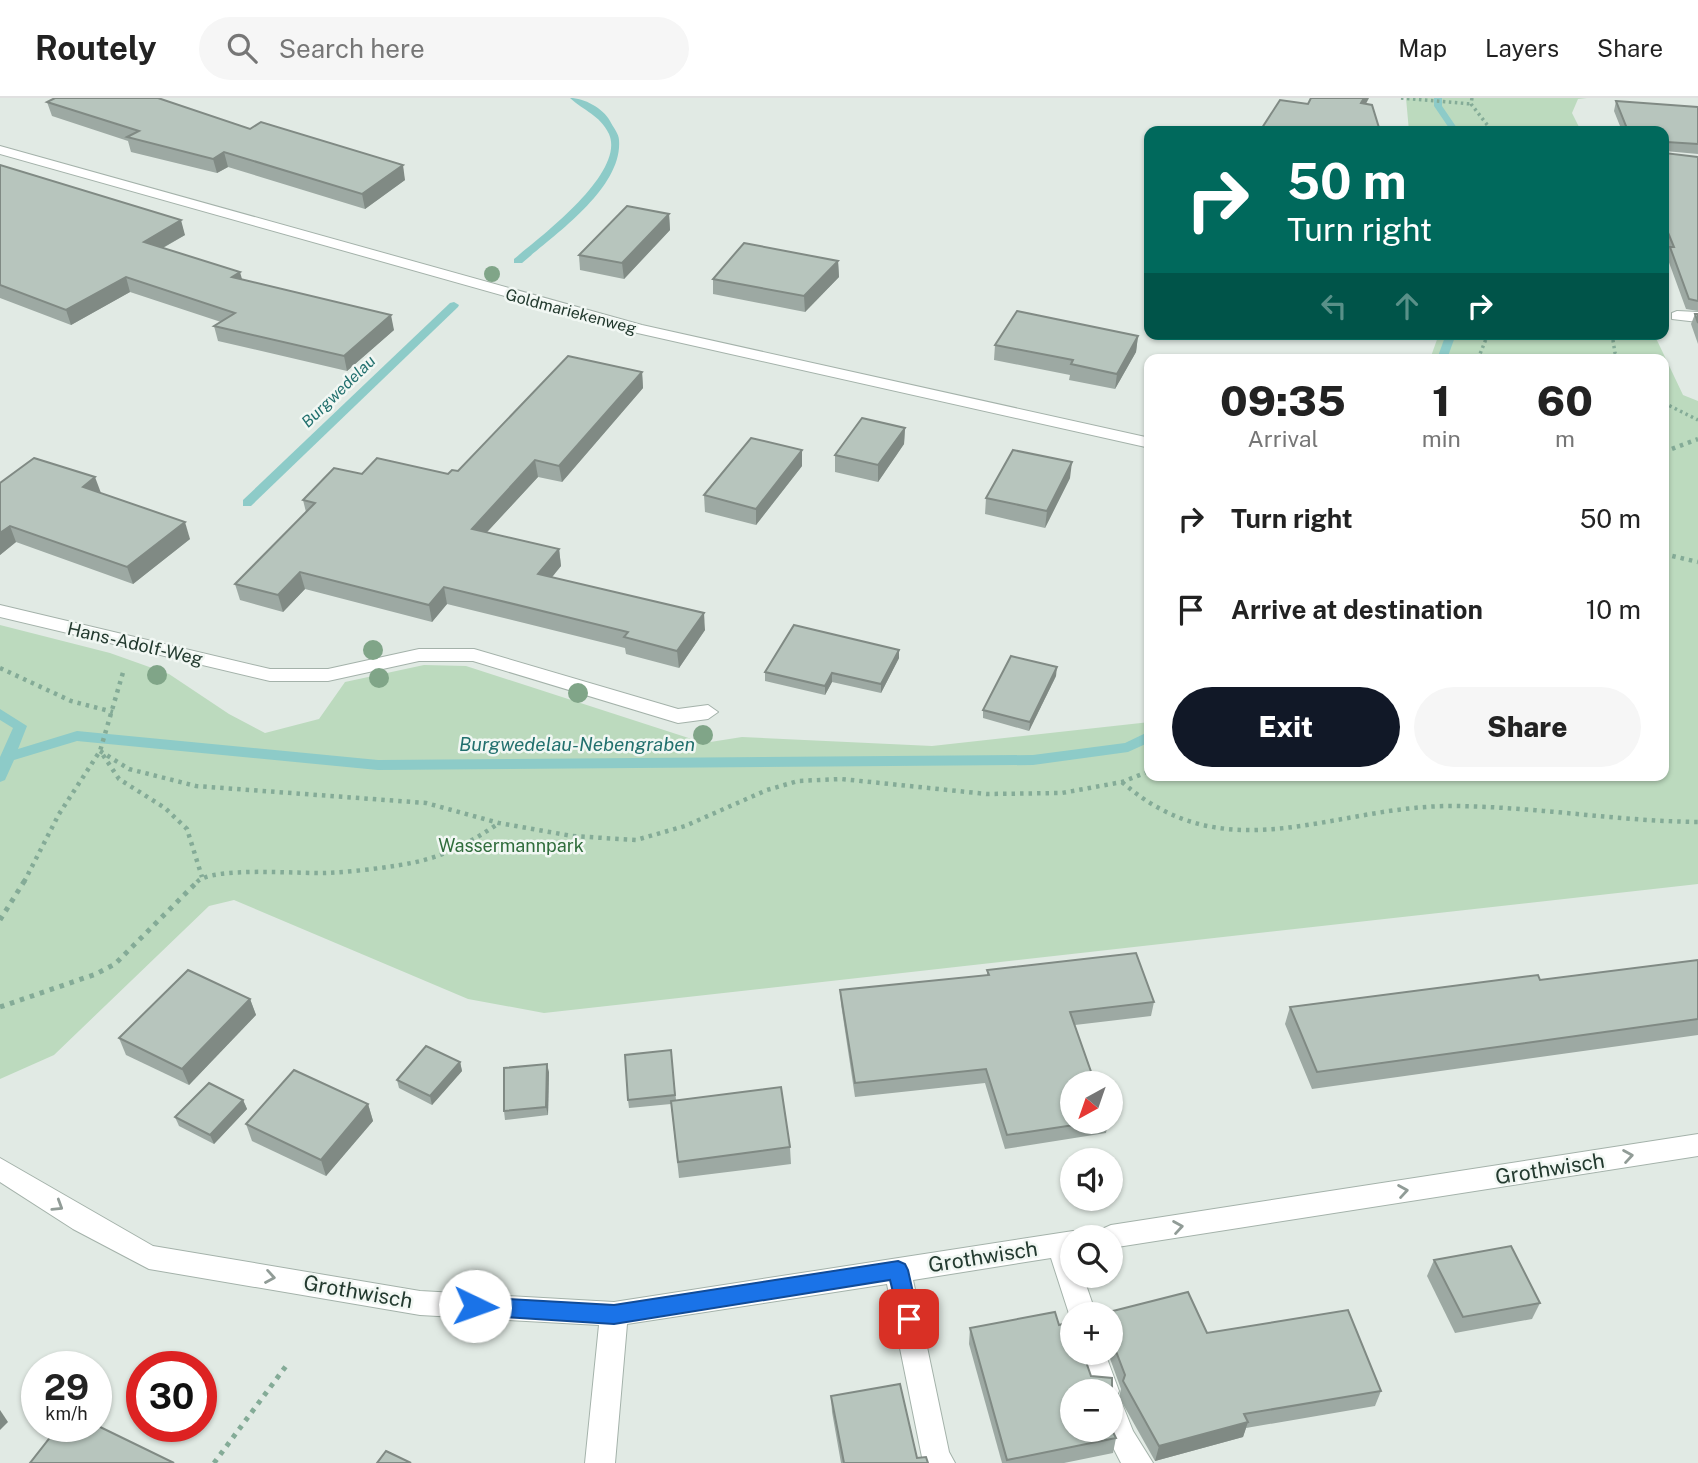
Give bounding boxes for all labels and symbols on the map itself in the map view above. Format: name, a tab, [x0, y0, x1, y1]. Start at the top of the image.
street label: Goldmariekenweg	[503, 285, 638, 338]
water label: Burgwedelau	[297, 351, 379, 431]
street label: Hans-Adolf-Weg	[65, 618, 205, 669]
water label: Burgwedelau-Nebengraben	[459, 733, 695, 755]
park label: Wassermannpark	[438, 835, 584, 856]
north arrow	[1060, 1071, 1124, 1134]
street label: Grothwisch	[1493, 1148, 1606, 1189]
one-way arrow	[1622, 1149, 1634, 1164]
one-way arrow	[1397, 1184, 1409, 1199]
one-way arrow	[50, 1197, 63, 1210]
one-way arrow	[1172, 1220, 1184, 1235]
street label: Grothwisch	[926, 1236, 1039, 1277]
one-way arrow	[264, 1269, 276, 1284]
position arrow	[438, 1269, 512, 1343]
street label: Grothwisch	[302, 1270, 415, 1313]
pin	[879, 1289, 939, 1349]
speed limit sign: 30	[126, 1351, 217, 1442]

